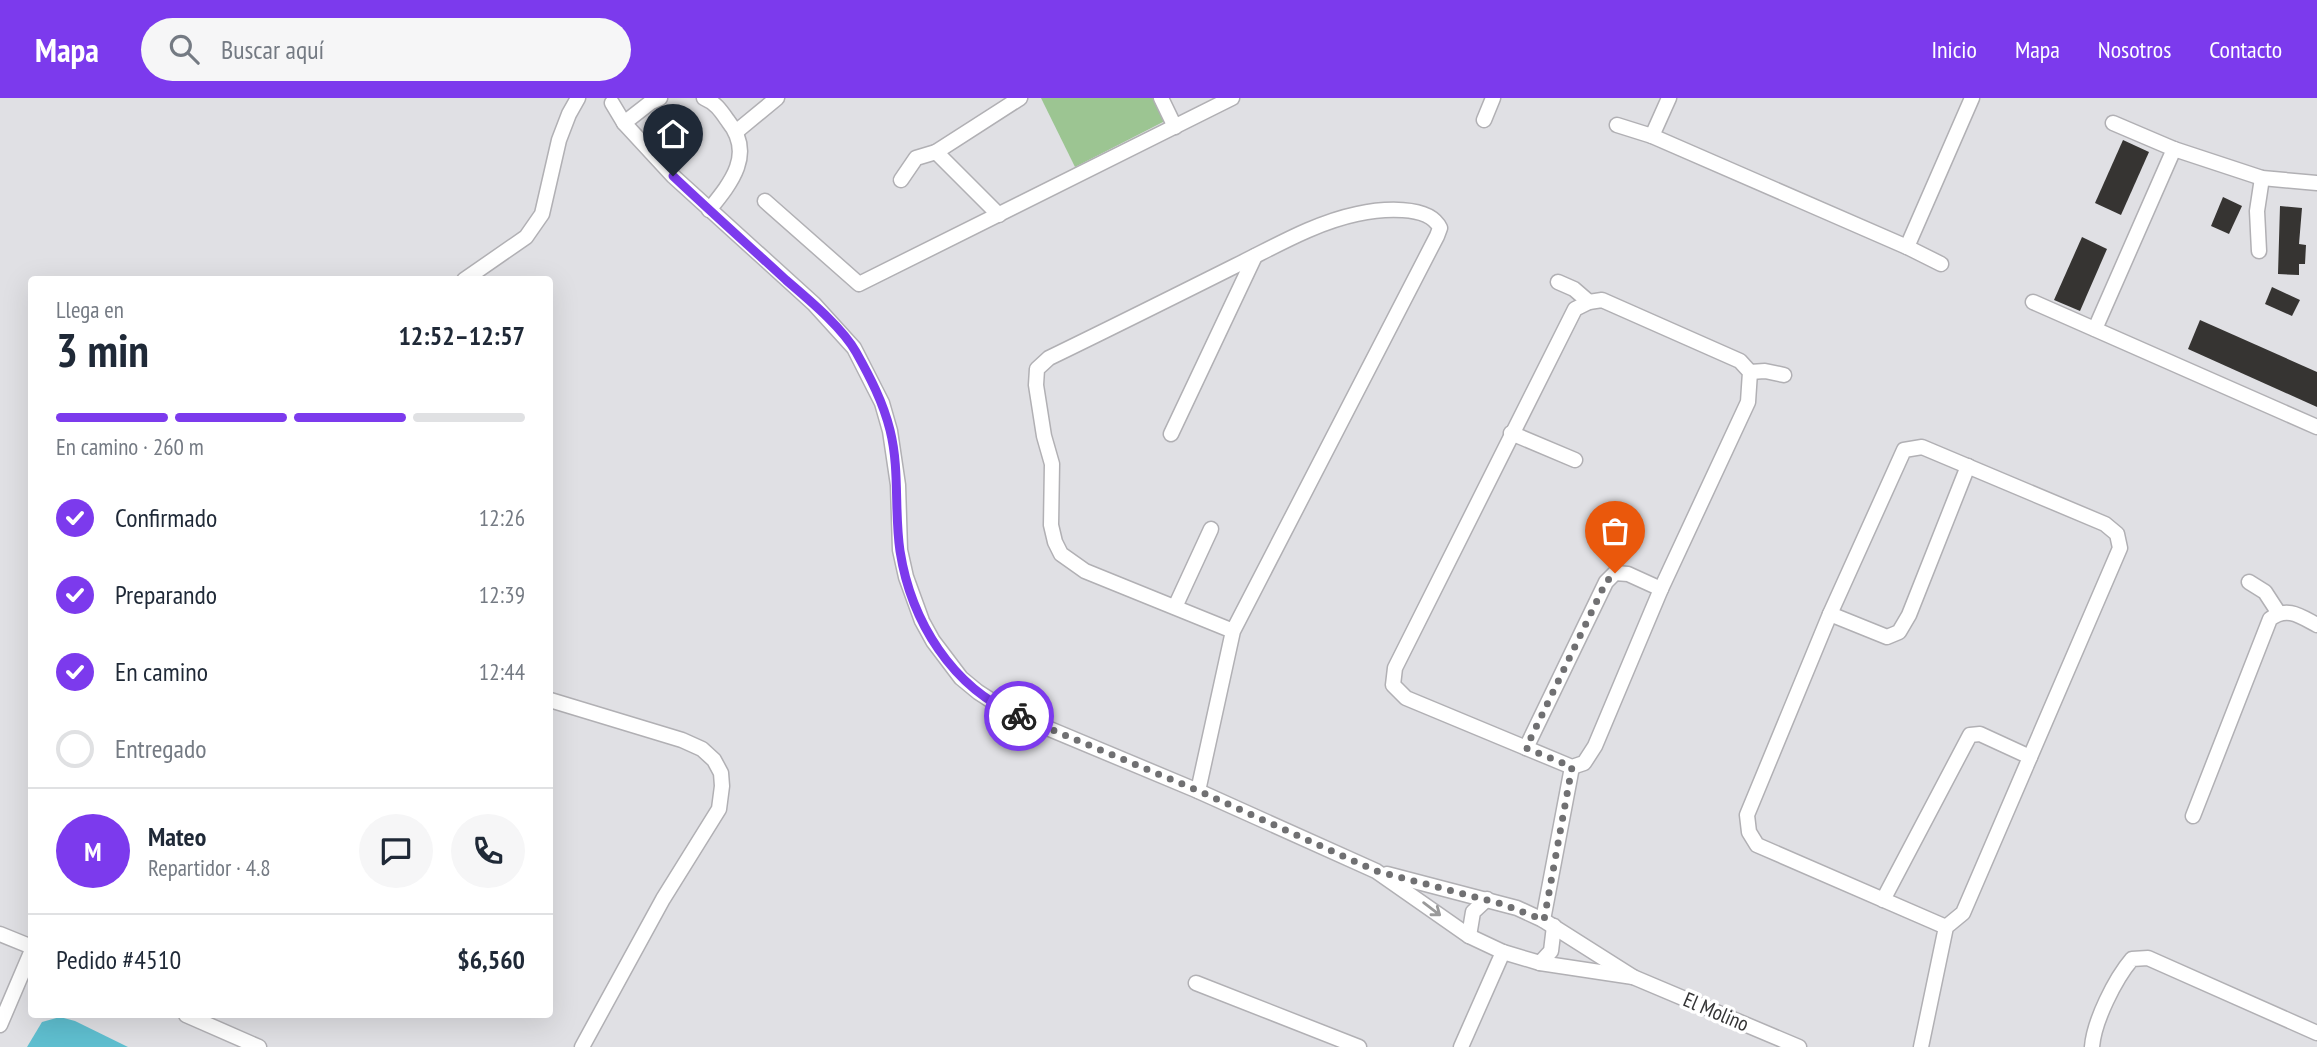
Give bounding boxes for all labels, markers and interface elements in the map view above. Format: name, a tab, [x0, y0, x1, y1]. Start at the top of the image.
search box	[141, 18, 631, 81]
text: Mapa	[35, 28, 99, 71]
icon: search	[165, 30, 203, 68]
text: Buscar aquí	[221, 33, 324, 66]
text: Inicio	[1931, 34, 1977, 65]
text: Mapa	[2015, 34, 2060, 65]
text: Nosotros	[2098, 34, 2171, 65]
text: Contacto	[2209, 34, 2282, 65]
pin	[643, 104, 703, 176]
icon: home	[654, 115, 692, 153]
text: Llega en	[56, 295, 124, 324]
text: 12:52–12:57	[398, 319, 525, 352]
text: 3 min	[56, 320, 149, 380]
text: En camino · 260 m	[56, 432, 204, 461]
icon: check	[56, 499, 94, 537]
text: Confirmado	[115, 501, 217, 534]
pin	[1585, 501, 1645, 573]
text: 12:26	[479, 503, 525, 532]
icon: bag	[1596, 512, 1634, 550]
icon: check	[56, 576, 94, 614]
text: Preparando	[115, 578, 217, 611]
text: 12:39	[479, 580, 525, 609]
icon: check	[56, 653, 94, 691]
text: En camino	[115, 655, 208, 688]
text: 12:44	[479, 657, 525, 686]
courier	[984, 681, 1054, 751]
icon: bike	[1000, 697, 1038, 735]
text: Entregado	[115, 732, 207, 765]
button: chat	[359, 814, 433, 888]
button: phone	[451, 814, 525, 888]
text: Mateo	[148, 820, 206, 853]
text: M	[84, 835, 102, 868]
text: Repartidor · 4.8	[148, 853, 271, 882]
one-way arrow	[1423, 901, 1442, 916]
text: Pedido #4510	[56, 943, 181, 976]
text: $6,560	[457, 943, 525, 976]
street label: El Molino	[1679, 986, 1753, 1037]

